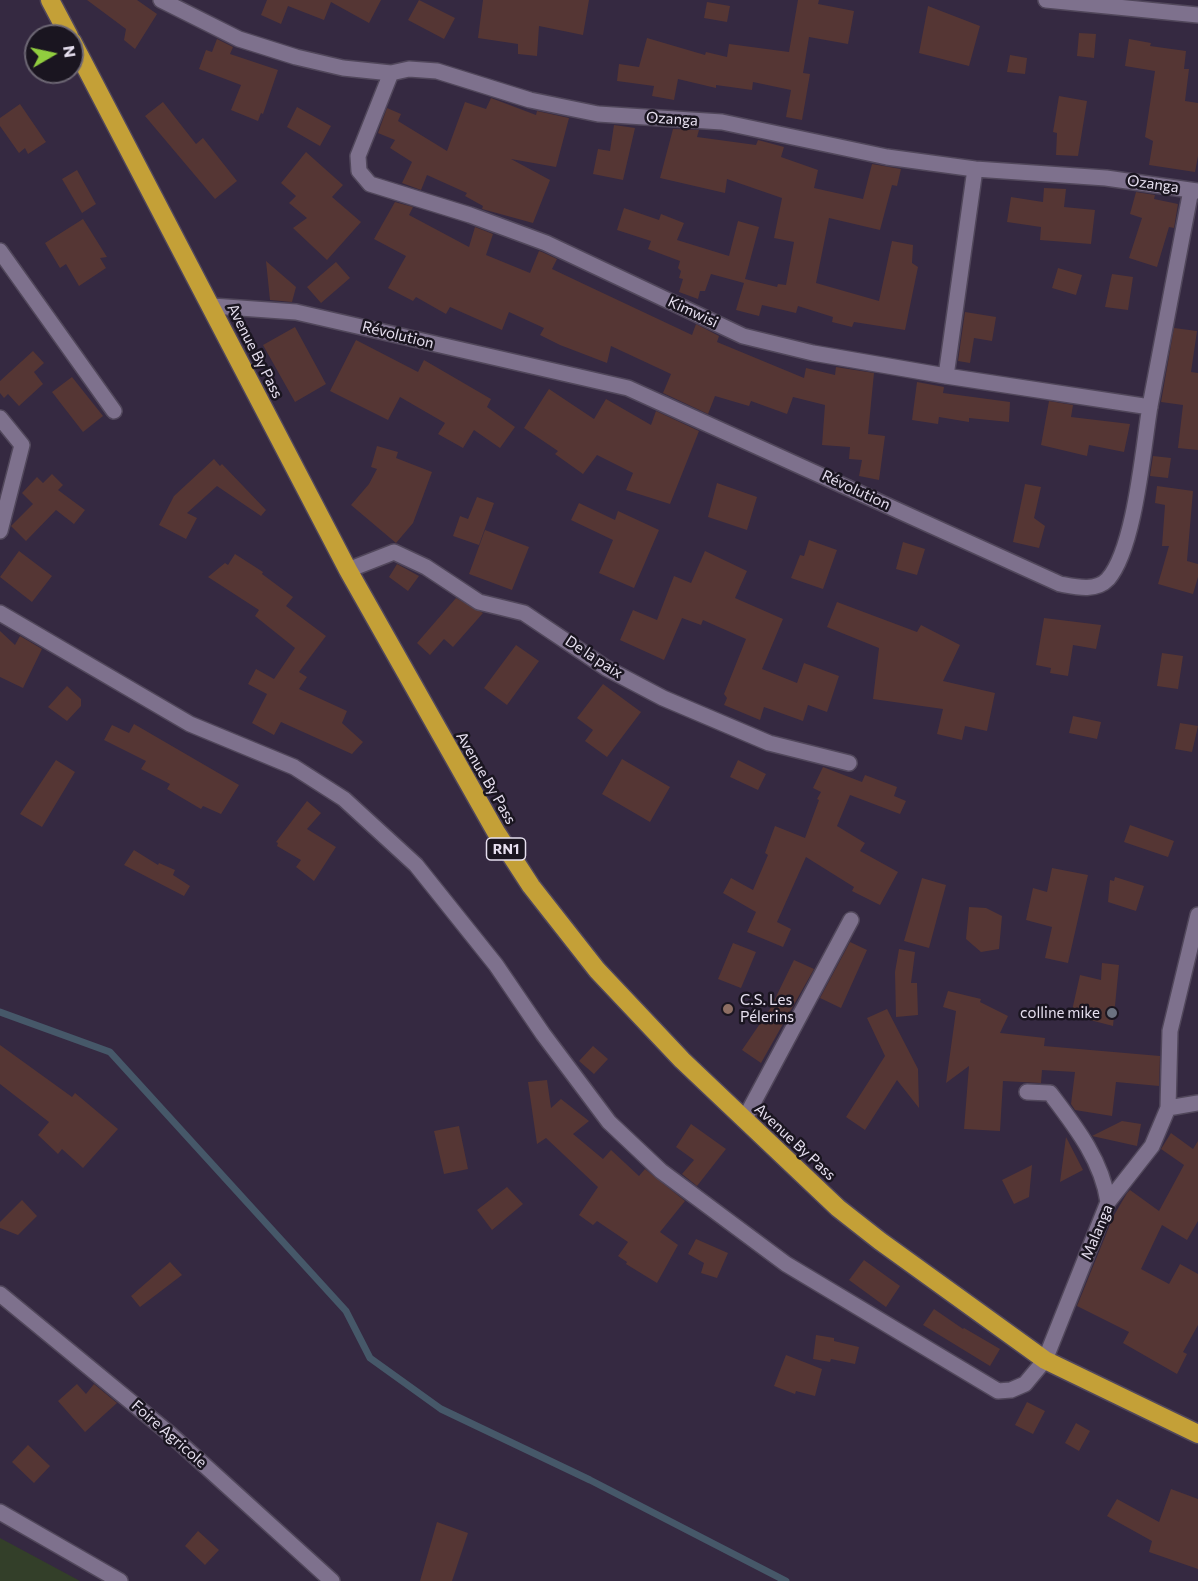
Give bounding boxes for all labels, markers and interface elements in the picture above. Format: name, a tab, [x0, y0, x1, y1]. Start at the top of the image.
north arrow	[24, 24, 84, 84]
text: N	[60, 44, 81, 59]
street label: Ozanga	[645, 108, 699, 130]
street label: Ozanga	[1126, 171, 1180, 197]
street label: Kimwisi	[665, 293, 721, 331]
street label: Avenue By Pass	[223, 301, 287, 401]
street label: Révolution	[360, 317, 436, 353]
street label: Révolution	[819, 466, 893, 514]
street label: De la paix	[562, 632, 626, 682]
street label: Avenue By Pass	[452, 728, 520, 828]
road number: RN1	[486, 838, 526, 860]
place label: C.S. Les Pélerins	[740, 991, 794, 1026]
marker: C.S. Les Pélerins	[721, 1002, 735, 1016]
place label: colline mike	[1020, 1004, 1100, 1022]
marker: colline mike	[1105, 1006, 1119, 1020]
street label: Avenue By Pass	[751, 1100, 839, 1184]
street label: Malanga	[1077, 1202, 1117, 1262]
street label: Foire Agricole	[128, 1396, 210, 1472]

